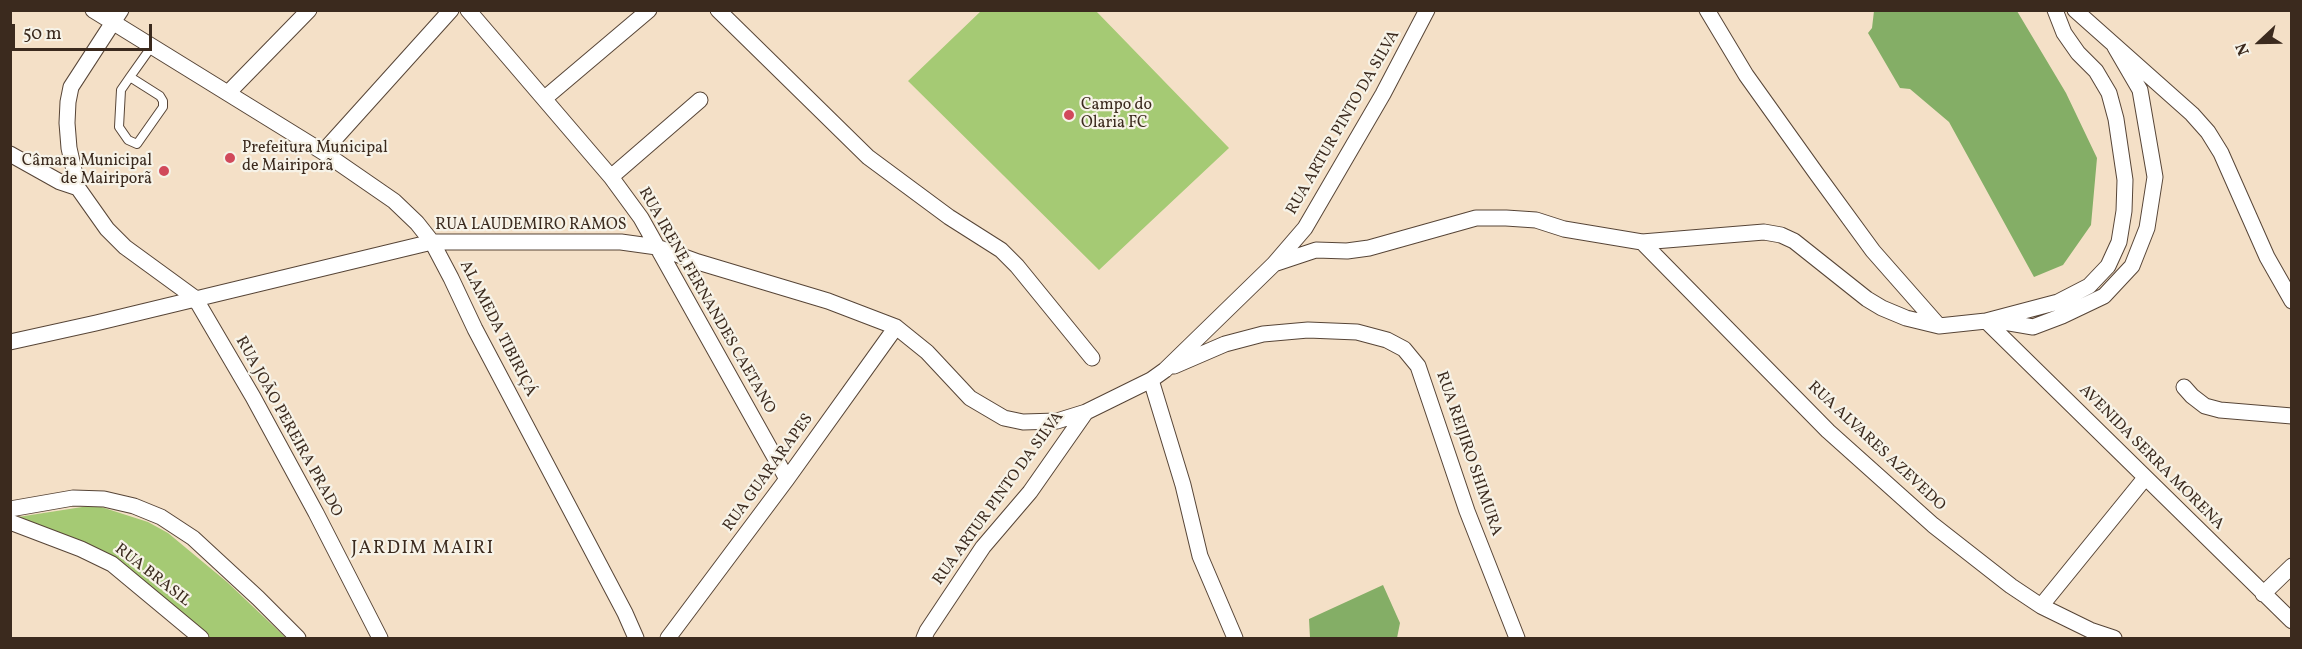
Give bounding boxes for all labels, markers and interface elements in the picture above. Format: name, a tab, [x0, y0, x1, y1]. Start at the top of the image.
scale bar	[15, 12, 154, 50]
north arrow	[2230, 12, 2290, 72]
text: 50 m	[23, 22, 62, 47]
street label: RUA ARTUR PINTO DA SILVA	[1283, 27, 1405, 219]
text: N	[2231, 39, 2256, 58]
place label: Campo do Olaria FC	[1081, 96, 1152, 134]
marker: Campo do Olaria FC	[1062, 108, 1076, 122]
place label: Prefeitura Municipal de Mairiporã	[242, 139, 388, 177]
marker: Prefeitura Municipal de Mairiporã	[223, 151, 237, 165]
place label: Câmara Municipal de Mairiporã	[22, 152, 152, 190]
marker: Câmara Municipal de Mairiporã	[157, 164, 171, 178]
street label: RUA IRENE FERNANDES CAETANO	[633, 185, 779, 417]
street label: RUA LAUDEMIRO RAMOS	[435, 216, 627, 236]
street label: ALAMEDA TIBIRIÇÁ	[454, 258, 540, 400]
street label: RUA JOÃO PEREIRA PRADO	[230, 333, 346, 521]
street label: RUA REIJIRO SHIMURA	[1431, 369, 1505, 539]
street label: RUA ALVARES AZEVEDO	[1803, 378, 1949, 516]
street label: AVENIDA SERRA MORENA	[2074, 381, 2228, 535]
street label: RUA ARTUR PINTO DA SILVA	[930, 408, 1068, 590]
street label: RUA GUARARAPES	[720, 410, 818, 536]
district label: JARDIM MAIRI	[351, 539, 495, 561]
street label: RUA BRASIL	[110, 540, 194, 612]

